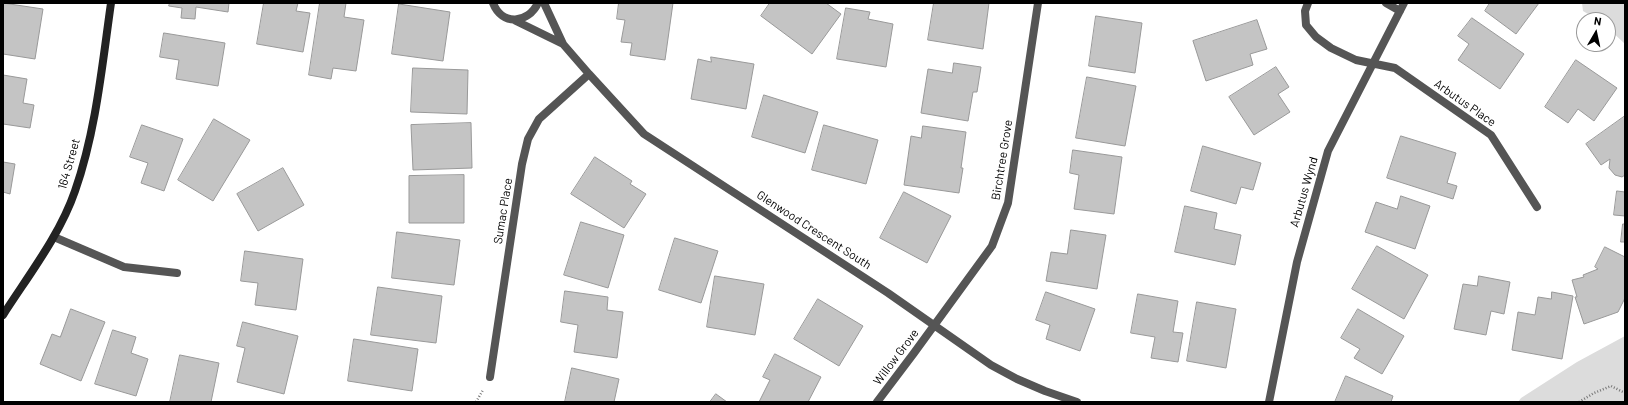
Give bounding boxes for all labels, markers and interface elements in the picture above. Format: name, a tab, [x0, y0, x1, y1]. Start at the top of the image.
north arrow	[1576, 12, 1616, 52]
text: N	[1593, 14, 1602, 28]
street label: Arbutus Place	[1431, 76, 1499, 130]
street label: Birchtree Grove	[989, 119, 1015, 201]
street label: 164 Street	[55, 137, 83, 191]
street label: Arbutus Wynd	[1287, 155, 1321, 229]
street label: Sumac Place	[491, 177, 515, 245]
street label: Glenwood Crescent South	[754, 188, 874, 272]
street label: Willow Grove	[870, 326, 922, 388]

